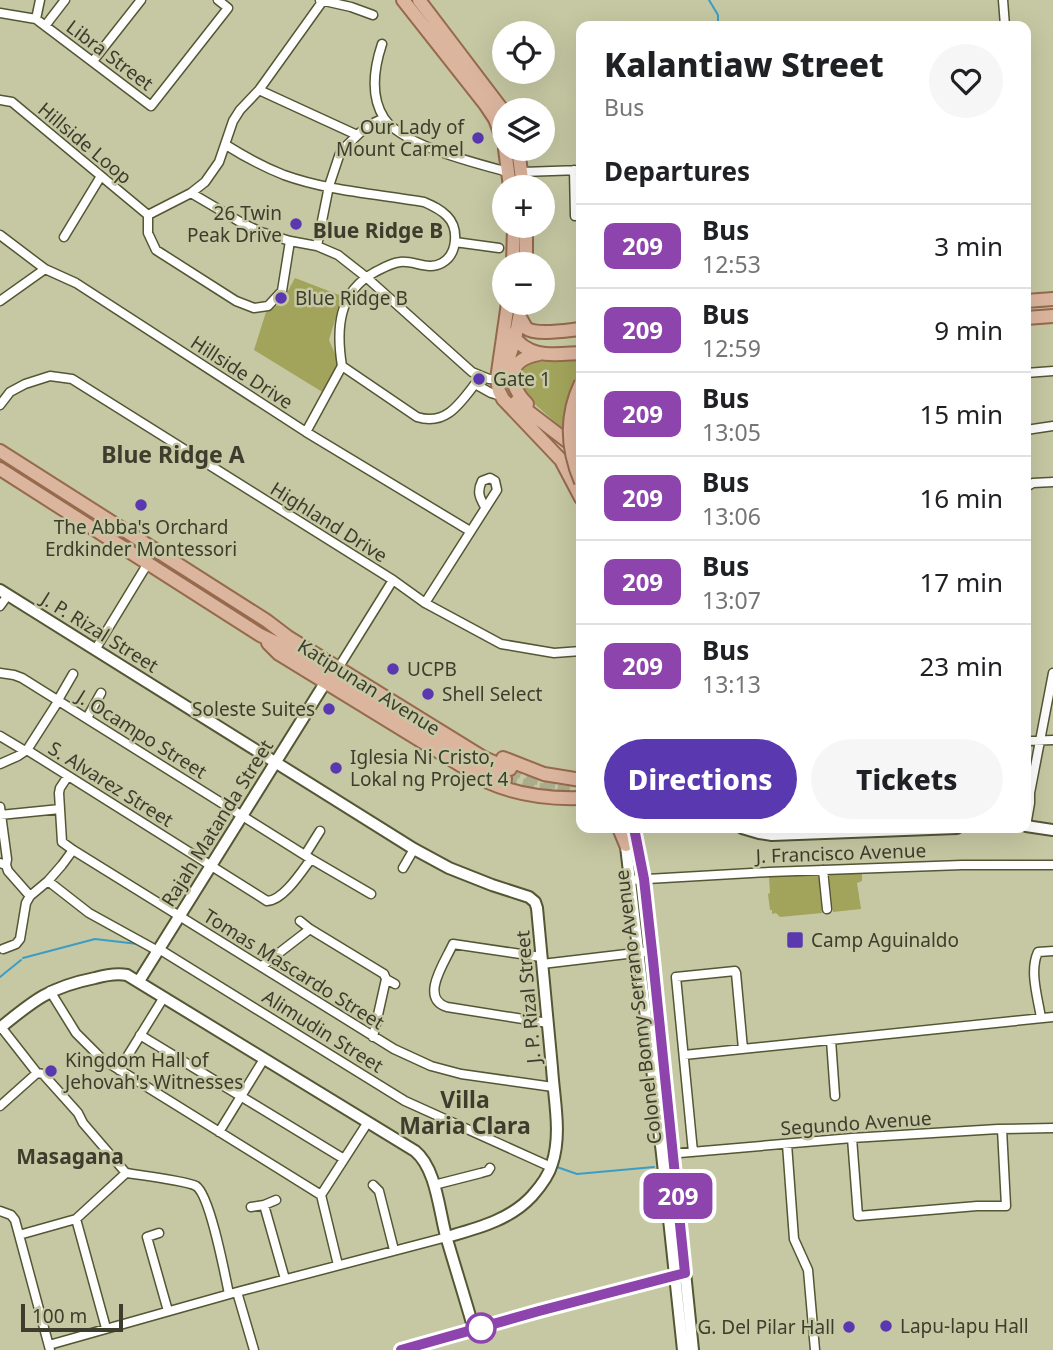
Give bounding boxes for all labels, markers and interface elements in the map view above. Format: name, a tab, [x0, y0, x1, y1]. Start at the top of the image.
street label: Libra Street	[61, 14, 159, 96]
map controls	[492, 21, 555, 315]
button: locate	[492, 21, 555, 84]
text: Kalantiaw Street	[604, 42, 884, 87]
button: heart	[929, 44, 1003, 118]
text: Bus	[604, 91, 644, 123]
street label: Hillside Loop	[33, 96, 137, 190]
button: layers	[492, 98, 555, 161]
place label: Our Lady of Mount Carmel	[336, 114, 465, 162]
marker: Our Lady of Mount Carmel	[470, 130, 486, 146]
text: Departures	[604, 153, 750, 189]
button: +	[492, 175, 555, 238]
place label: 26 Twin Peak Drive	[187, 200, 282, 248]
text: Bus	[702, 212, 749, 248]
marker: 26 Twin Peak Drive	[288, 216, 304, 232]
district label: Blue Ridge B	[313, 216, 443, 244]
text: 3 min	[934, 228, 1003, 264]
text: 209	[622, 229, 663, 262]
text: 12:53	[702, 248, 761, 280]
button: −	[492, 252, 555, 315]
place label: Blue Ridge B	[295, 285, 408, 311]
marker: Blue Ridge B	[273, 290, 289, 306]
text: Bus	[702, 296, 749, 332]
text: 9 min	[934, 312, 1003, 348]
text: 209	[622, 313, 663, 346]
street label: Hillside Drive	[186, 329, 298, 415]
text: 12:59	[702, 332, 761, 364]
place label: Gate 1	[493, 366, 551, 392]
marker: Gate 1	[471, 371, 487, 387]
text: Bus	[702, 380, 749, 416]
text: 15 min	[919, 396, 1003, 432]
text: 209	[622, 397, 663, 430]
text: 13:05	[702, 416, 761, 448]
district label: Blue Ridge A	[101, 438, 245, 470]
text: Bus	[702, 464, 749, 500]
street label: Highland Drive	[266, 476, 392, 568]
text: 16 min	[919, 480, 1003, 516]
text: 209	[622, 481, 663, 514]
marker: The Abba's Orchard Erdkinder Montessori	[133, 497, 149, 513]
text: 13:06	[702, 500, 761, 532]
place label: The Abba's Orchard Erdkinder Montessori	[45, 514, 237, 562]
text: Bus	[702, 548, 749, 584]
text: 17 min	[919, 564, 1003, 600]
text: 209	[622, 565, 663, 598]
text: 13:07	[702, 584, 761, 616]
street label: J. P. Rizal Street	[35, 585, 164, 678]
text: Bus	[702, 632, 749, 668]
street label: Katipunan Avenue	[293, 633, 445, 741]
text: 23 min	[919, 648, 1003, 684]
text: 209	[622, 649, 663, 682]
place label: UCPB	[407, 656, 457, 682]
marker: UCPB	[385, 661, 401, 677]
text: 13:13	[702, 668, 761, 700]
place label: Shell Select	[442, 681, 543, 707]
street label: J. Ocampo Street	[70, 682, 212, 785]
marker: Shell Select	[420, 686, 436, 702]
place label: Soleste Suites	[192, 696, 315, 722]
marker: Soleste Suites	[321, 701, 337, 717]
street label: Rajah Matanda Street	[155, 734, 279, 911]
street label: S. Alvarez Street	[44, 735, 179, 833]
button: Directions	[604, 739, 797, 819]
button: Tickets	[811, 739, 1003, 819]
place label: Iglesia Ni Cristo, Lokal ng Project 4	[350, 744, 508, 792]
marker: Iglesia Ni Cristo, Lokal ng Project 4	[328, 760, 344, 776]
street label: J. Francisco Avenue	[753, 837, 927, 869]
street label: Colonel Bonny Serrano Avenue	[608, 868, 668, 1146]
street label: Tomas Mascardo Street	[199, 903, 389, 1035]
place label: Camp Aguinaldo	[811, 927, 959, 953]
street label: J. P. Rizal Street	[509, 929, 547, 1067]
marker: Camp Aguinaldo	[785, 930, 805, 950]
street label: Alimudin Street	[258, 983, 388, 1079]
place label: Kingdom Hall of Jehovah's Witnesses	[63, 1047, 243, 1095]
marker: Kingdom Hall of Jehovah's Witnesses	[43, 1063, 59, 1079]
district label: Villa Maria Clara	[399, 1083, 531, 1141]
street label: Segundo Avenue	[780, 1105, 932, 1141]
district label: Masagana	[16, 1142, 124, 1170]
line badge: 209	[638, 1173, 718, 1219]
text: 209	[657, 1179, 699, 1212]
scale bar	[21, 1301, 122, 1333]
text: 100 m	[32, 1303, 87, 1329]
unlabelled marker	[466, 1313, 496, 1343]
place label: Lapu-lapu Hall	[900, 1313, 1029, 1339]
place label: G. Del Pilar Hall	[697, 1314, 835, 1340]
marker: Lapu-lapu Hall	[878, 1318, 894, 1334]
marker: G. Del Pilar Hall	[841, 1319, 857, 1335]

